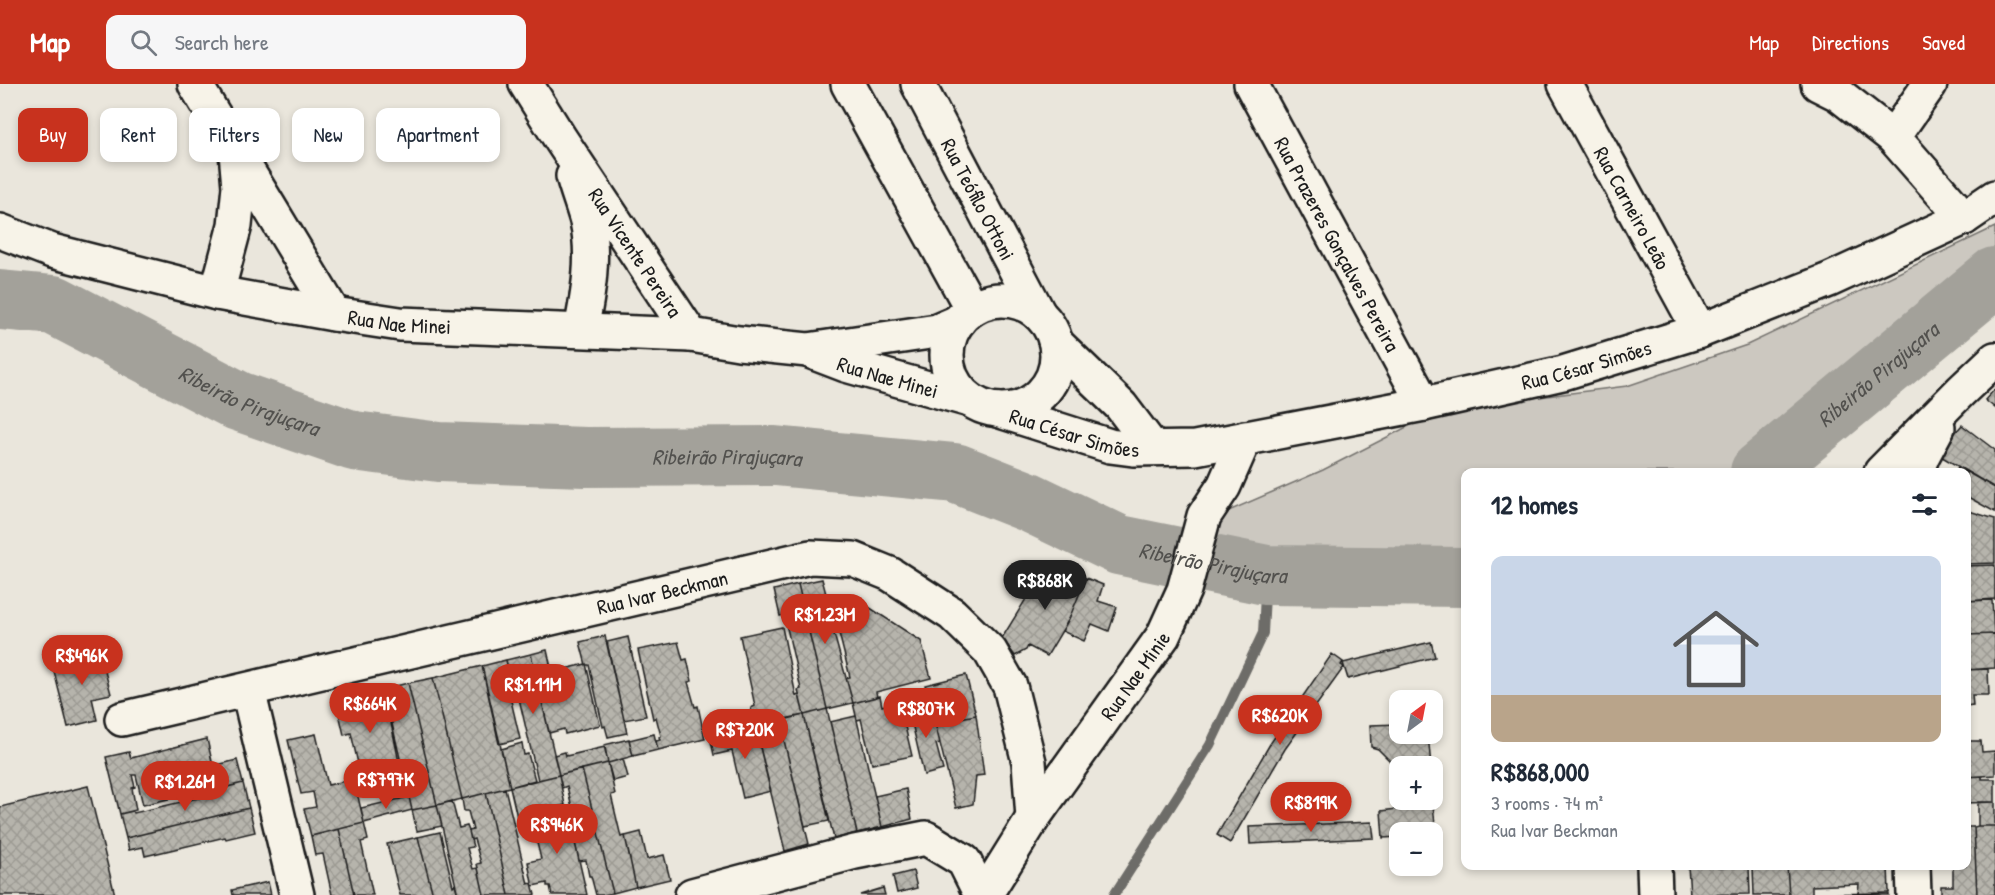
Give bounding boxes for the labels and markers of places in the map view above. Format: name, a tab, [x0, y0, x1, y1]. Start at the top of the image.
pin: R$868K	[996, 560, 1094, 611]
pin: R$1.23M	[770, 594, 880, 645]
pin: R$496K	[33, 635, 131, 686]
pin: R$1.11M	[478, 664, 588, 715]
pin: R$664K	[321, 683, 419, 734]
pin: R$807K	[877, 688, 975, 739]
pin: R$620K	[1231, 695, 1329, 746]
pin: R$720K	[696, 709, 794, 760]
pin: R$797K	[337, 759, 435, 810]
pin: R$1.26M	[130, 761, 240, 812]
pin: R$819K	[1262, 782, 1360, 833]
pin: R$946K	[508, 804, 606, 855]

